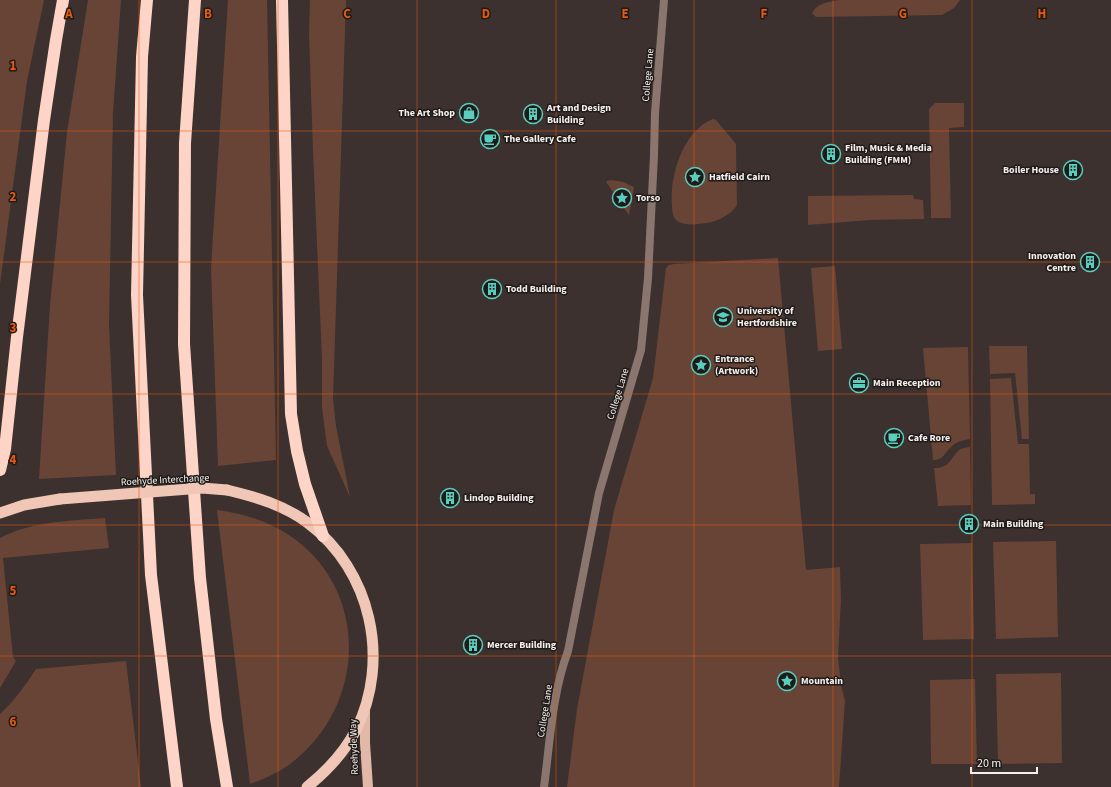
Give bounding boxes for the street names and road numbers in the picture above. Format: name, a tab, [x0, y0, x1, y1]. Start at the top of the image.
street label: College Lane	[639, 48, 657, 102]
street label: College Lane	[604, 366, 632, 422]
street label: Roehyde Interchange	[120, 471, 210, 489]
street label: College Lane	[534, 684, 556, 738]
street label: Roehyde Way	[346, 718, 362, 775]

